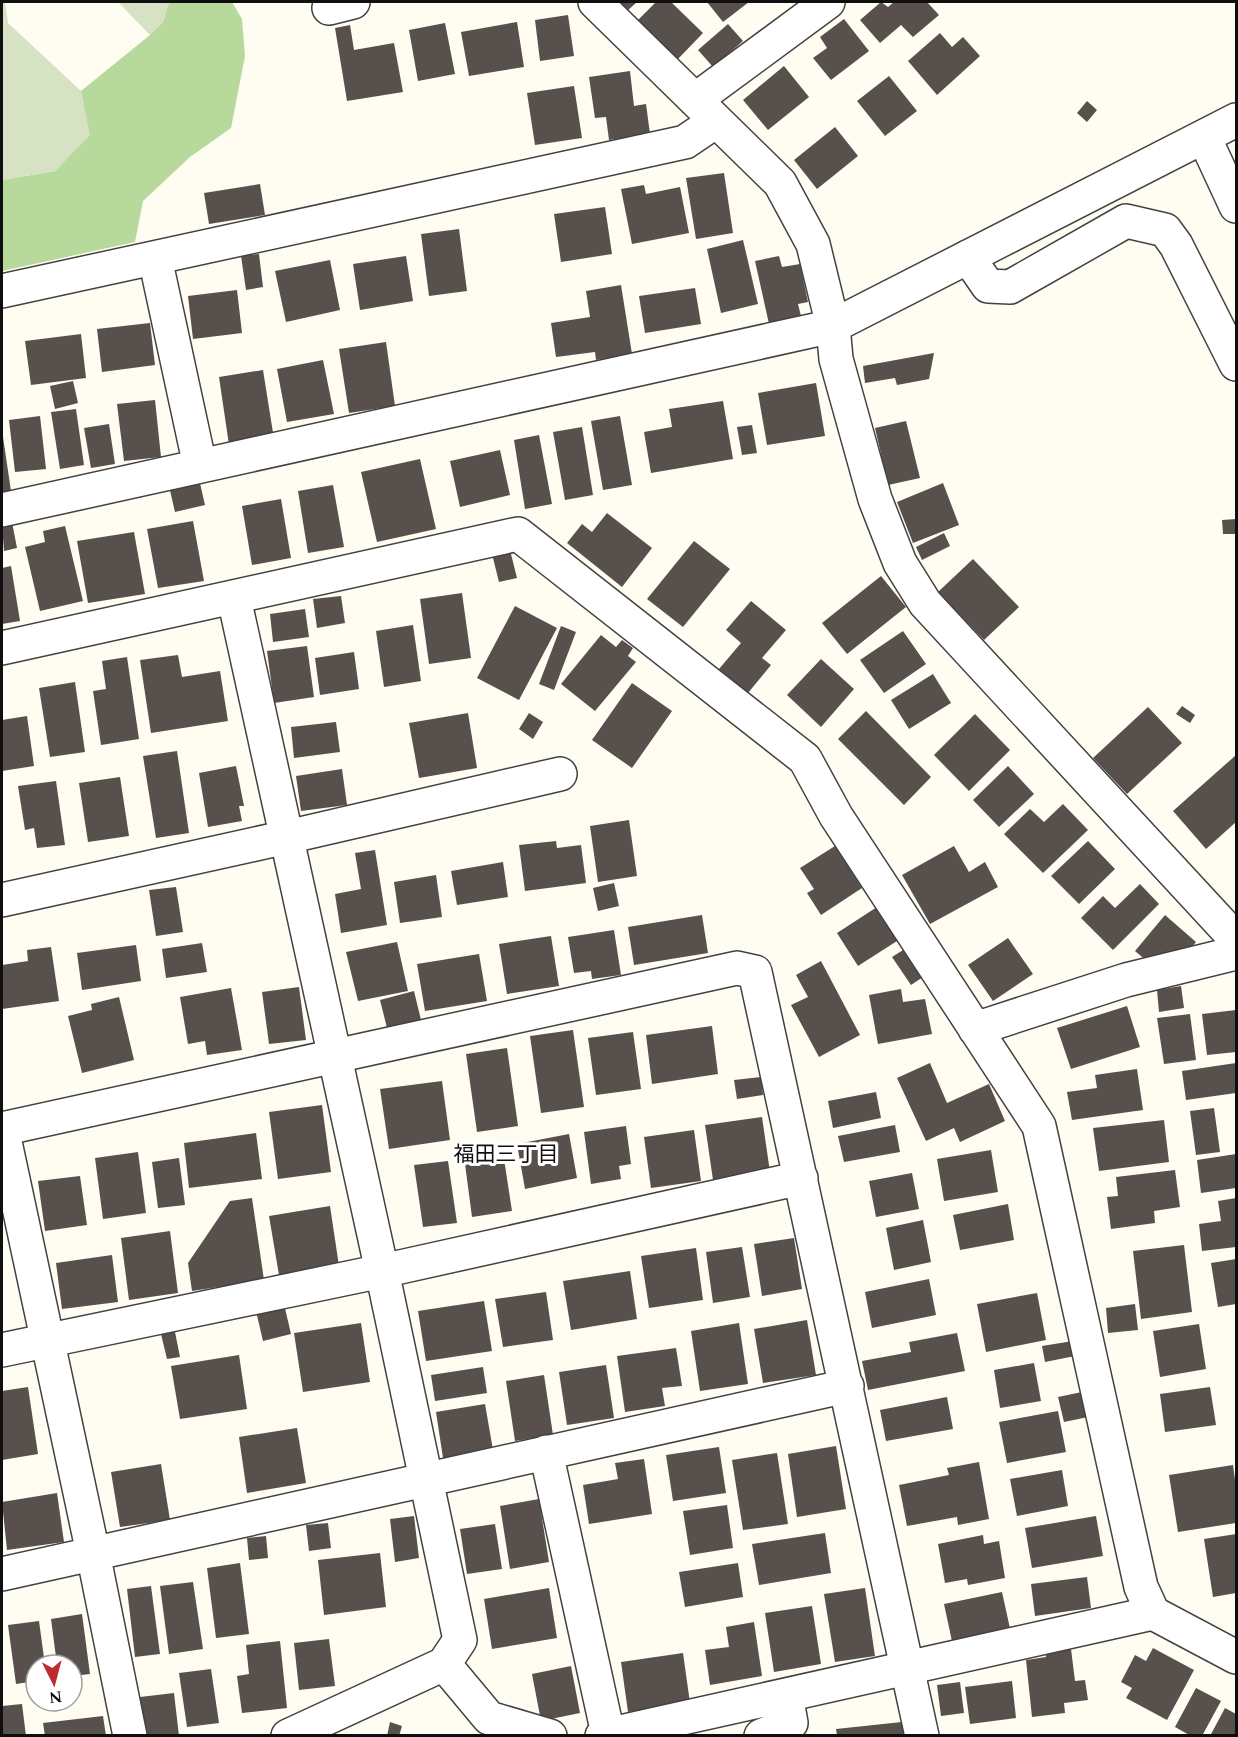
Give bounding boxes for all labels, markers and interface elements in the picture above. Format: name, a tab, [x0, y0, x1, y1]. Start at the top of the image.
district label: 福田三丁目	[454, 1139, 559, 1171]
north arrow	[24, 1653, 84, 1713]
text: N	[48, 1684, 63, 1710]

